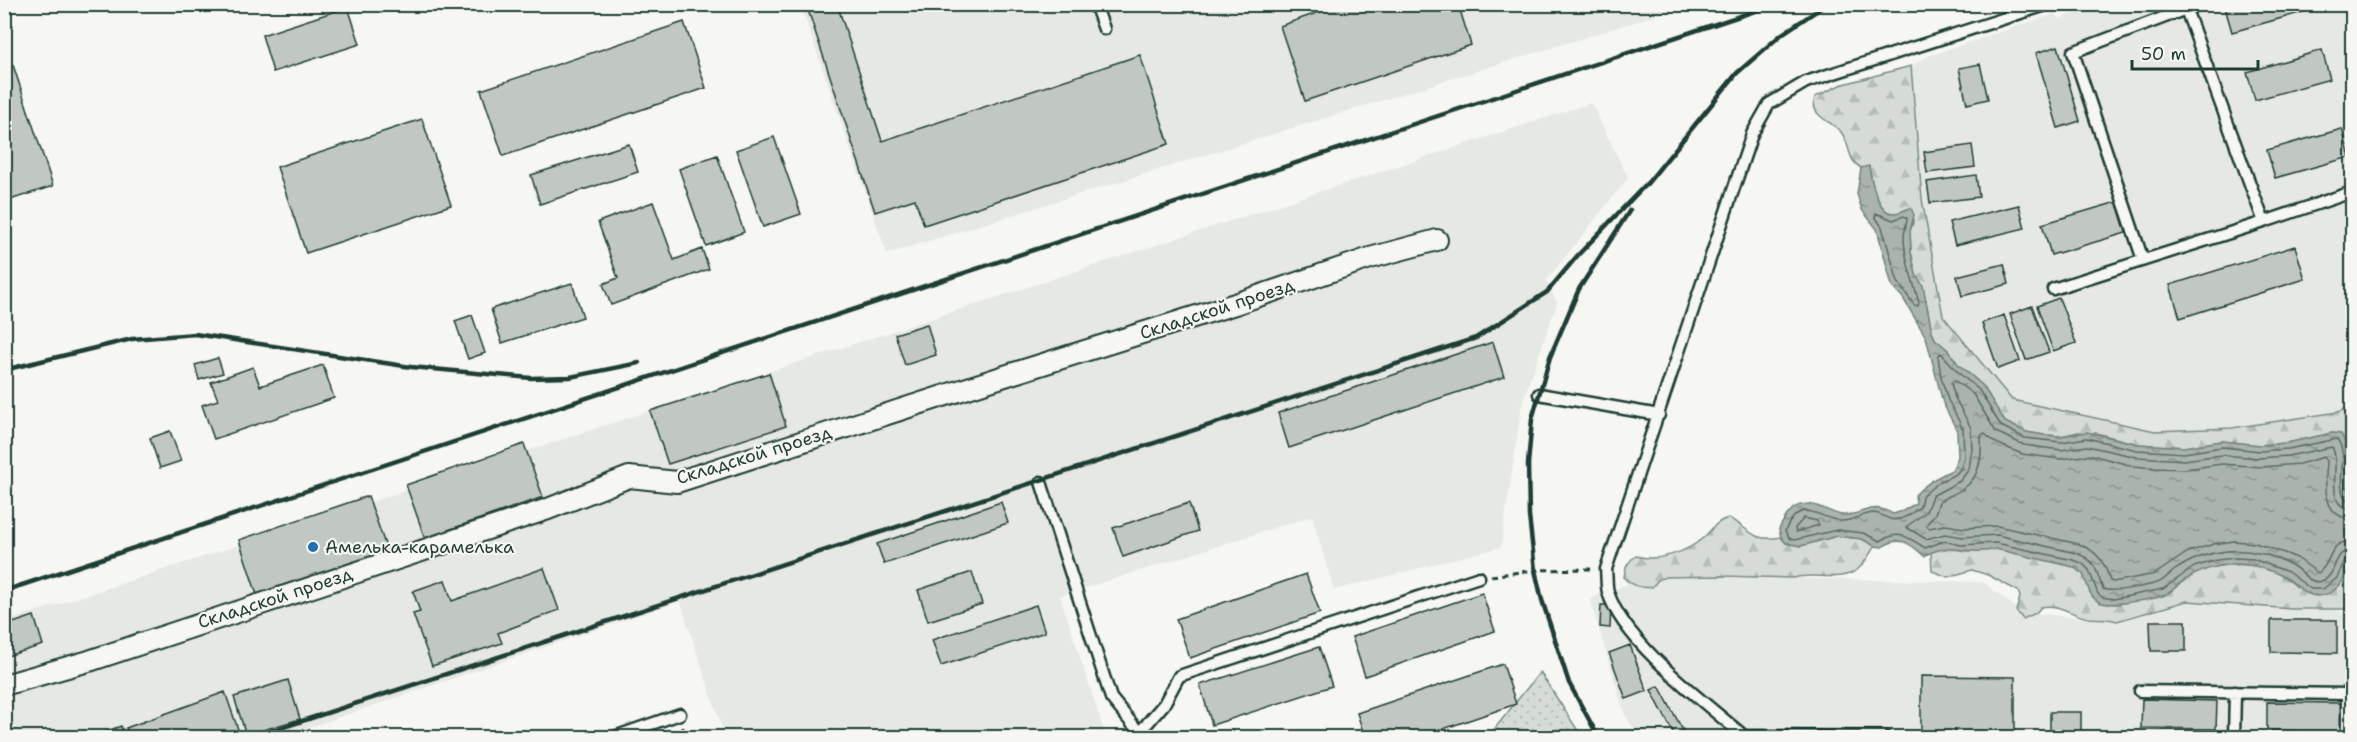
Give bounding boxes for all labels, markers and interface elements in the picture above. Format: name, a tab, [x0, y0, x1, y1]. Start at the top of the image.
scale bar	[2132, 33, 2258, 71]
text: 50 m	[2141, 42, 2186, 66]
street label: Складской проезд	[1137, 272, 1298, 345]
street label: Складской проезд	[673, 420, 835, 490]
place label: Амелька-карамелька	[325, 535, 514, 559]
marker: Амелька-карамелька	[306, 540, 320, 554]
street label: Складской проезд	[195, 561, 356, 634]

